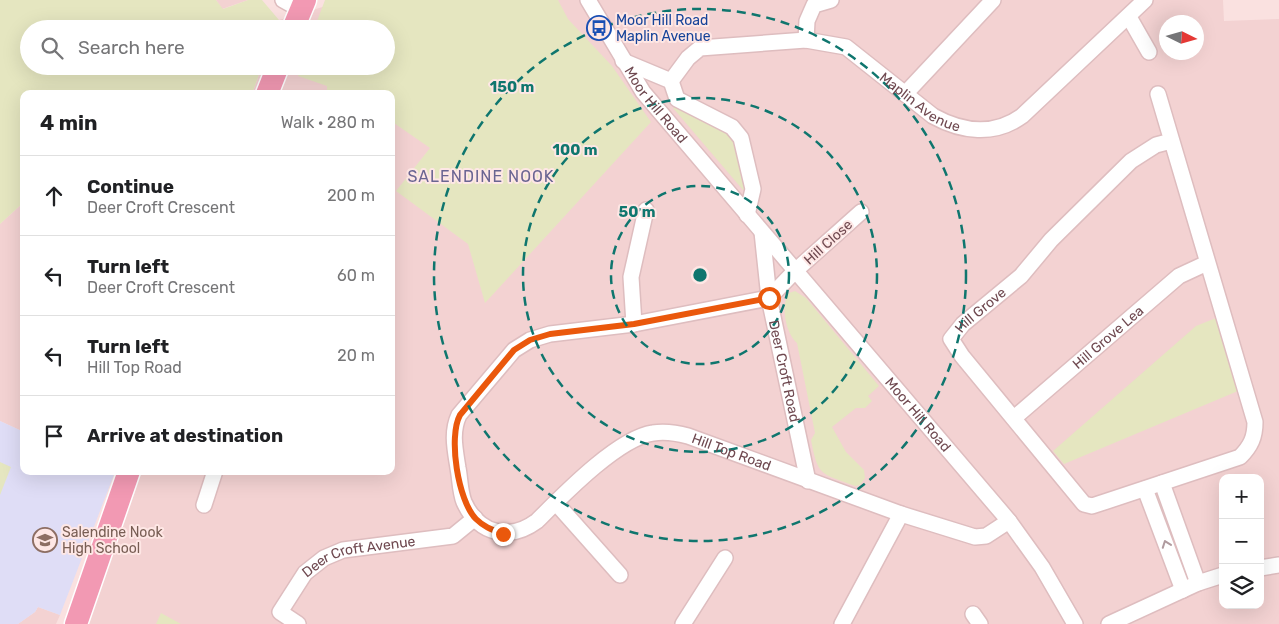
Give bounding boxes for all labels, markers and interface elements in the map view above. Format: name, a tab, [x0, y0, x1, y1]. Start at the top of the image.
place label: Moor Hill Road Maplin Avenue	[616, 12, 711, 45]
bus stop icon: Moor Hill Road Maplin Avenue	[586, 15, 612, 41]
north arrow	[1159, 15, 1204, 60]
search box	[20, 20, 395, 75]
icon: search	[38, 34, 66, 62]
text: Search here	[78, 36, 185, 59]
street label: Moor Hill Road	[621, 63, 691, 147]
street label: Maplin Avenue	[876, 69, 962, 136]
text: 150 m	[490, 78, 534, 96]
text: 4 min	[40, 110, 98, 135]
text: Walk · 280 m	[281, 113, 375, 132]
text: 100 m	[553, 141, 597, 159]
district label: SALENDINE NOOK	[408, 167, 554, 186]
text: Continue	[87, 175, 174, 198]
icon: ahead	[40, 182, 68, 210]
text: 200 m	[327, 186, 375, 205]
text: Deer Croft Crescent	[87, 198, 235, 217]
text: 50 m	[619, 203, 655, 221]
street label: Hill Close	[801, 216, 856, 269]
text: Turn left	[87, 255, 169, 278]
icon: left	[40, 262, 68, 290]
text: 60 m	[337, 266, 375, 285]
centre of rings	[691, 266, 709, 284]
text: Deer Croft Crescent	[87, 278, 235, 297]
street label: Hill Grove	[951, 284, 1010, 336]
route start	[758, 287, 781, 310]
street label: Hill Grove Lea	[1069, 302, 1147, 373]
street label: Deer Croft Road	[765, 319, 803, 424]
text: Turn left	[87, 335, 169, 358]
icon: left	[40, 342, 68, 370]
text: 20 m	[337, 346, 375, 365]
text: Hill Top Road	[87, 358, 182, 377]
street label: Moor Hill Road	[881, 374, 954, 455]
icon: arrive	[40, 422, 68, 450]
text: Arrive at destination	[87, 424, 283, 447]
street label: Hill Top Road	[689, 430, 773, 475]
map controls	[1219, 474, 1264, 609]
button: +	[1219, 474, 1264, 519]
button: −	[1219, 519, 1264, 564]
route end	[492, 523, 515, 546]
place label: Salendine Nook High School	[62, 524, 163, 557]
school or university icon: Salendine Nook High School	[32, 527, 58, 553]
street label: Deer Croft Avenue	[299, 533, 417, 581]
one-way arrow	[1162, 541, 1172, 549]
button: layers	[1219, 564, 1264, 609]

